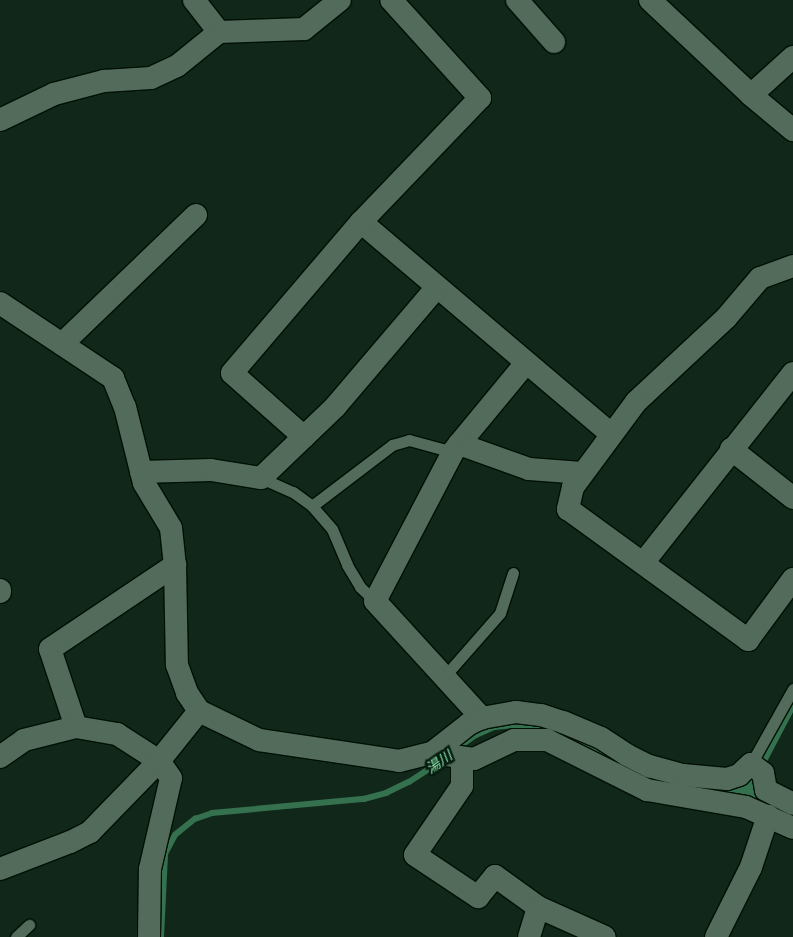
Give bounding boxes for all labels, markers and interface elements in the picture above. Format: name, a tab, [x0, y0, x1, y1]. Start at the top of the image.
water label: 湯川	[423, 747, 455, 777]

